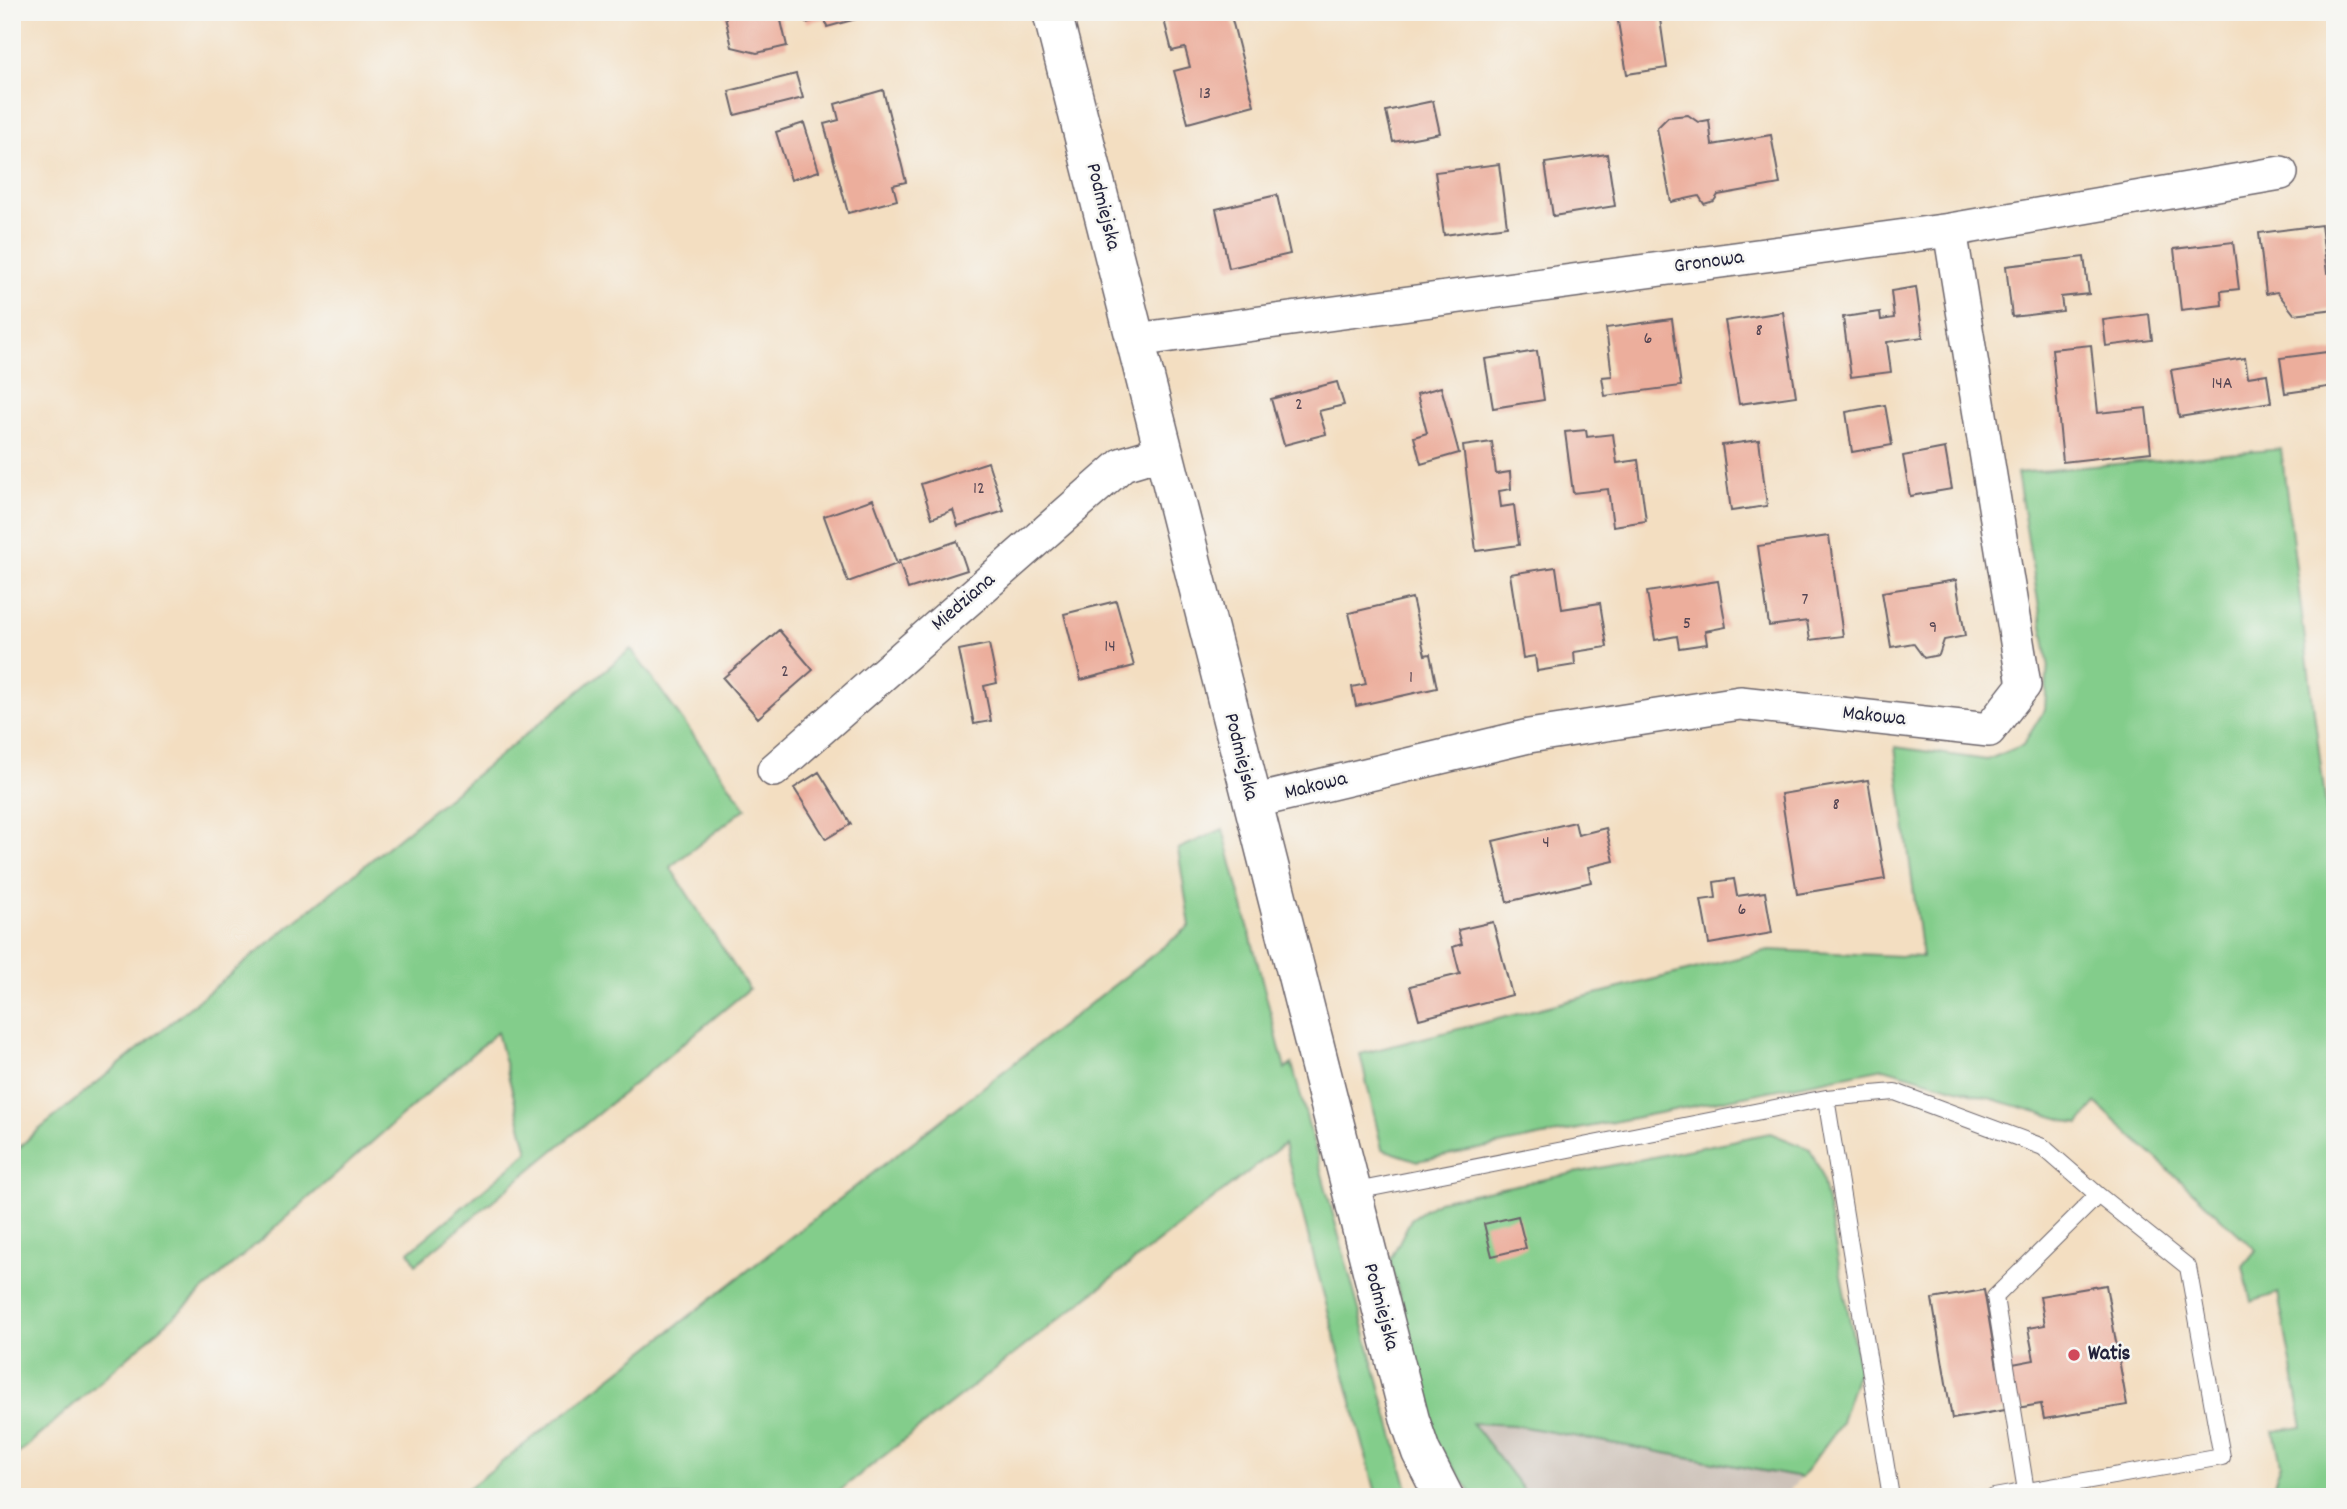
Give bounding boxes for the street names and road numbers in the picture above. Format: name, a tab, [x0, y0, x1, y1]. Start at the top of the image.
street label: Podmiejska	[1077, 160, 1128, 255]
street label: Gronowa	[1672, 243, 1747, 283]
street label: Miedziana	[925, 566, 1004, 639]
street label: Makowa	[1841, 699, 1908, 735]
street label: Podmiejska	[1215, 710, 1266, 805]
street label: Makowa	[1282, 764, 1352, 809]
street label: Podmiejska	[1354, 1260, 1406, 1355]

